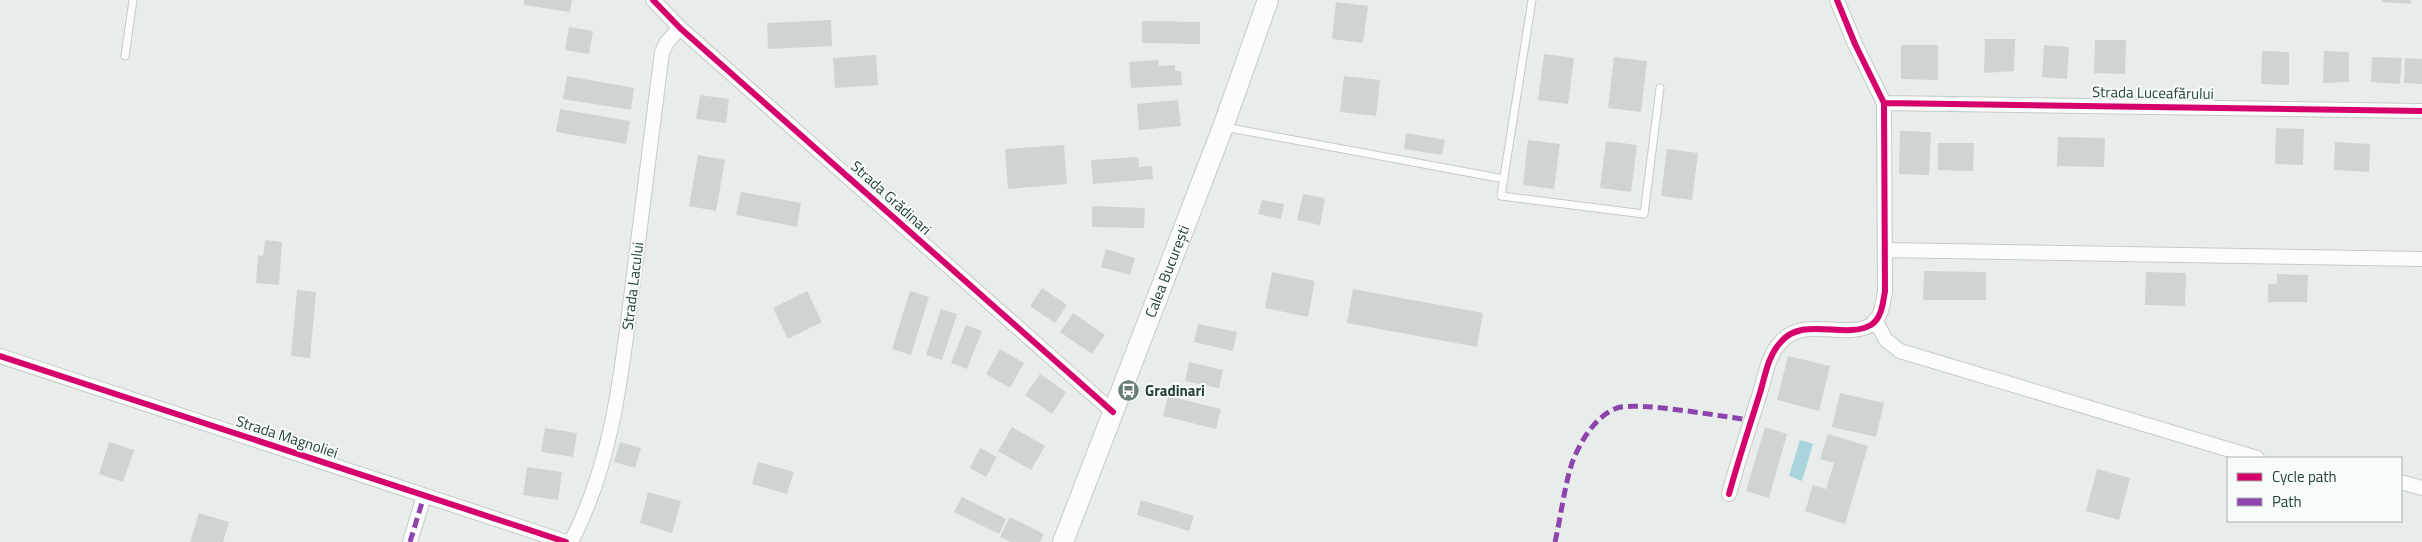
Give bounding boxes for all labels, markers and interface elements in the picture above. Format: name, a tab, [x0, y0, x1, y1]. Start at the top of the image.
street label: Strada Luceafărului	[2092, 80, 2214, 105]
street label: Strada Grădinari	[846, 155, 937, 240]
street label: Calea București	[1139, 222, 1195, 321]
street label: Strada Lacului	[616, 241, 649, 331]
bus stop icon: Gradinari	[1117, 379, 1141, 403]
place label: Gradinari	[1145, 379, 1205, 402]
street label: Strada Magnoliei	[233, 409, 341, 464]
legend	[2227, 457, 2402, 522]
text: Cycle path	[2272, 465, 2337, 488]
text: Path	[2272, 490, 2302, 513]

